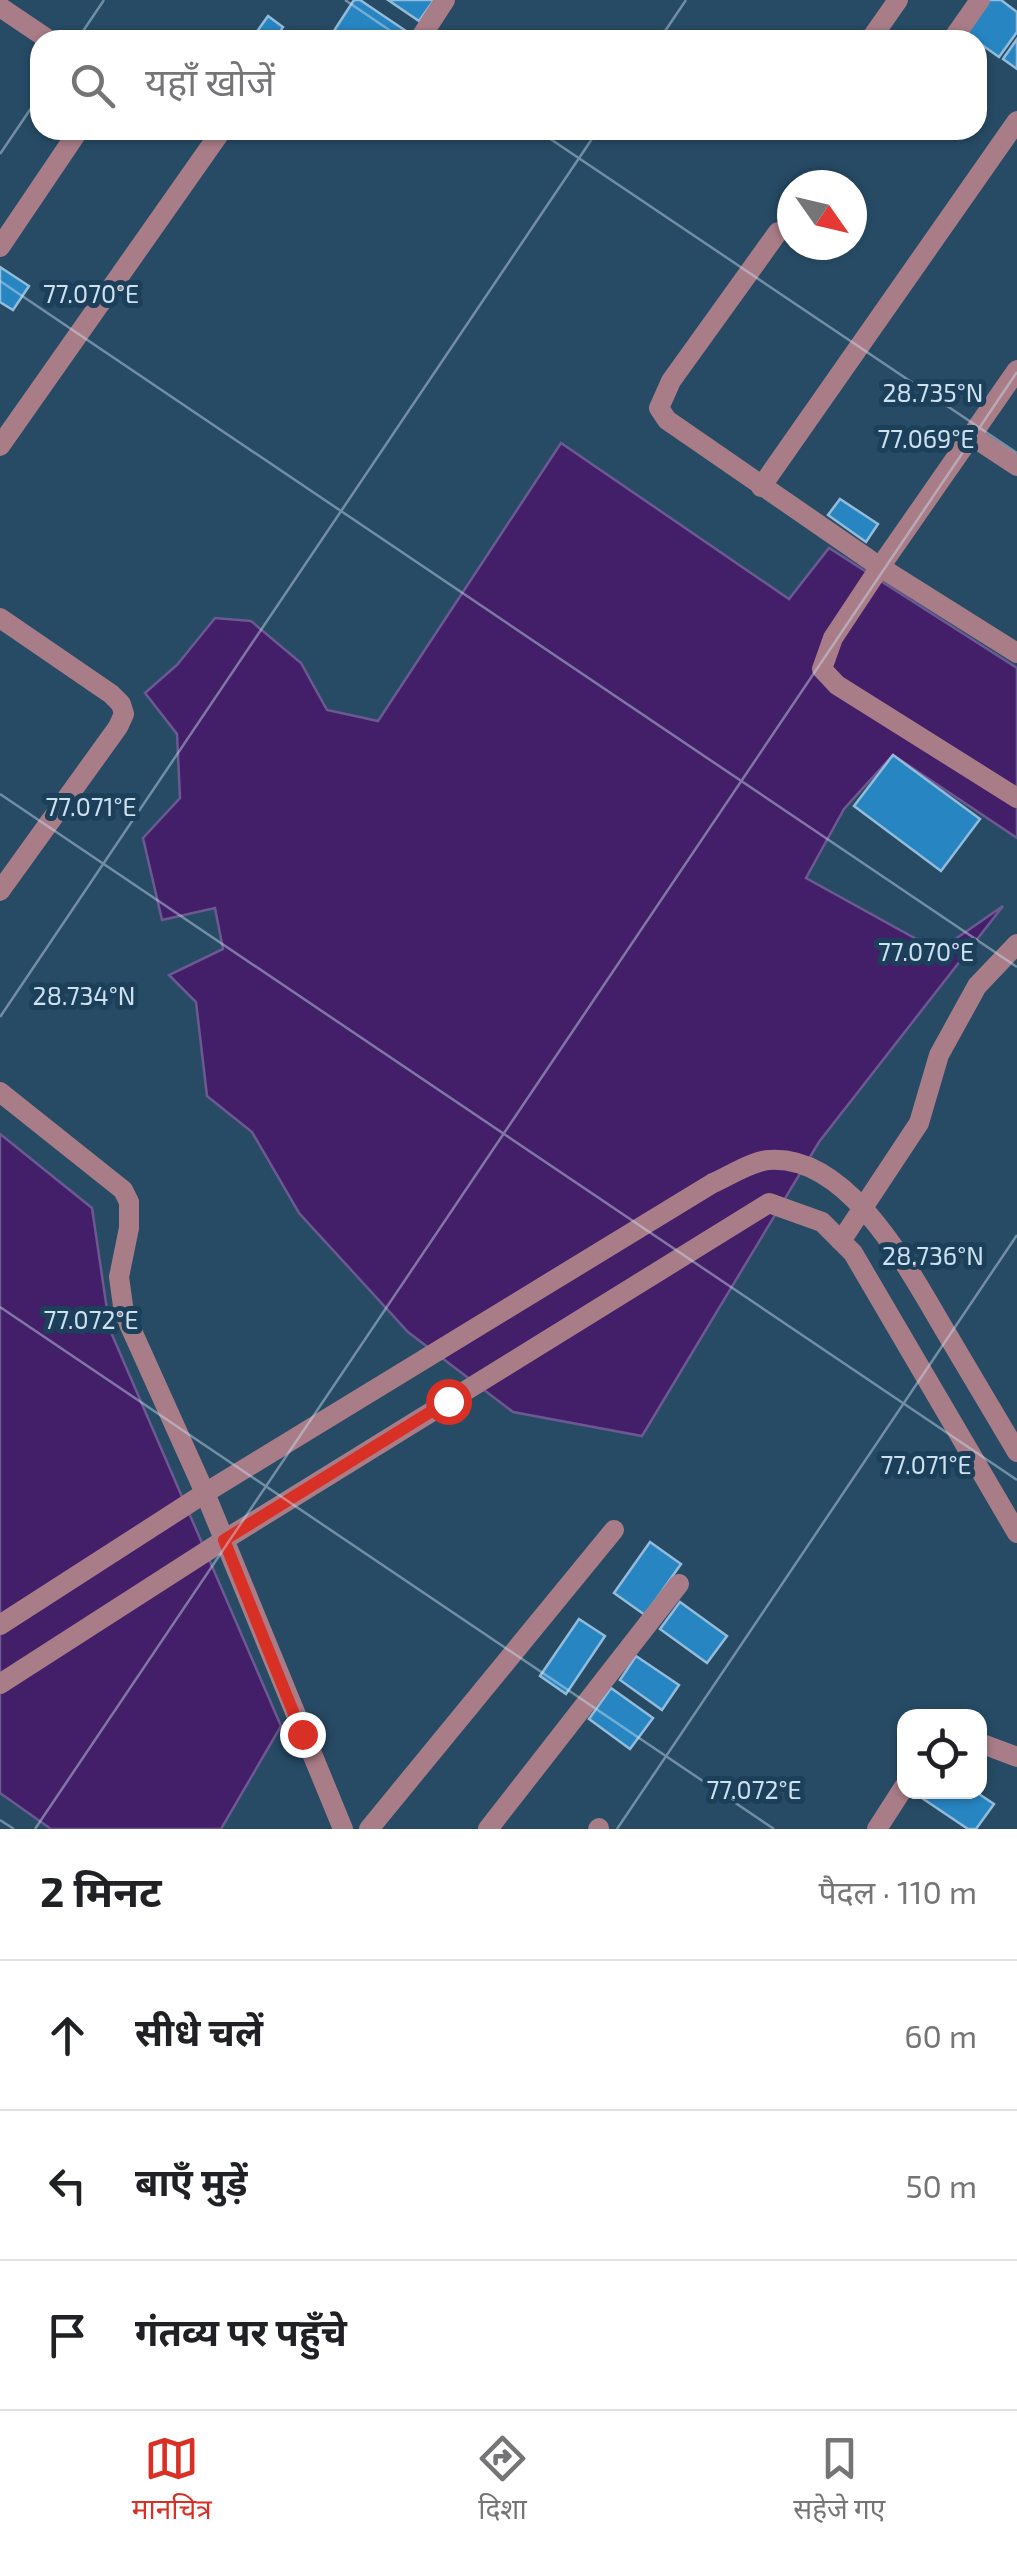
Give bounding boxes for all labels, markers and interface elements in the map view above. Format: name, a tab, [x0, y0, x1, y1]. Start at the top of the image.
search box	[30, 30, 987, 140]
icon: search	[65, 58, 120, 113]
text: यहाँ खोजें	[145, 58, 275, 104]
north arrow	[777, 170, 867, 260]
text: 77.070°E	[43, 278, 139, 308]
text: 28.735°N	[883, 377, 983, 407]
text: 77.069°E	[878, 423, 974, 453]
text: 77.071°E	[45, 791, 137, 821]
text: 77.070°E	[878, 936, 974, 966]
text: 28.734°N	[33, 980, 135, 1010]
text: 28.736°N	[882, 1240, 984, 1270]
text: 77.072°E	[43, 1304, 139, 1334]
route start	[426, 1379, 472, 1425]
text: 77.071°E	[880, 1449, 972, 1479]
map controls	[897, 1709, 987, 1799]
button: locate	[897, 1709, 987, 1799]
route end	[280, 1712, 326, 1758]
text: 77.072°E	[706, 1774, 802, 1804]
text: 2 मिनट	[40, 1865, 162, 1915]
text: पैदल · 110 m	[818, 1872, 977, 1910]
icon: ahead	[40, 2008, 95, 2063]
text: सीधे चलें	[135, 2008, 263, 2054]
text: 60 m	[904, 2016, 977, 2054]
icon: left	[40, 2158, 95, 2213]
text: बाएँ मुड़ें	[135, 2158, 247, 2204]
text: 50 m	[905, 2166, 977, 2204]
icon: arrive	[40, 2308, 95, 2363]
text: गंतव्य पर पहुँचे	[135, 2308, 347, 2354]
tab: मानचित्र	[132, 2431, 212, 2530]
tab: दिशा	[475, 2431, 530, 2530]
tab: सहेजे गए	[793, 2431, 885, 2530]

